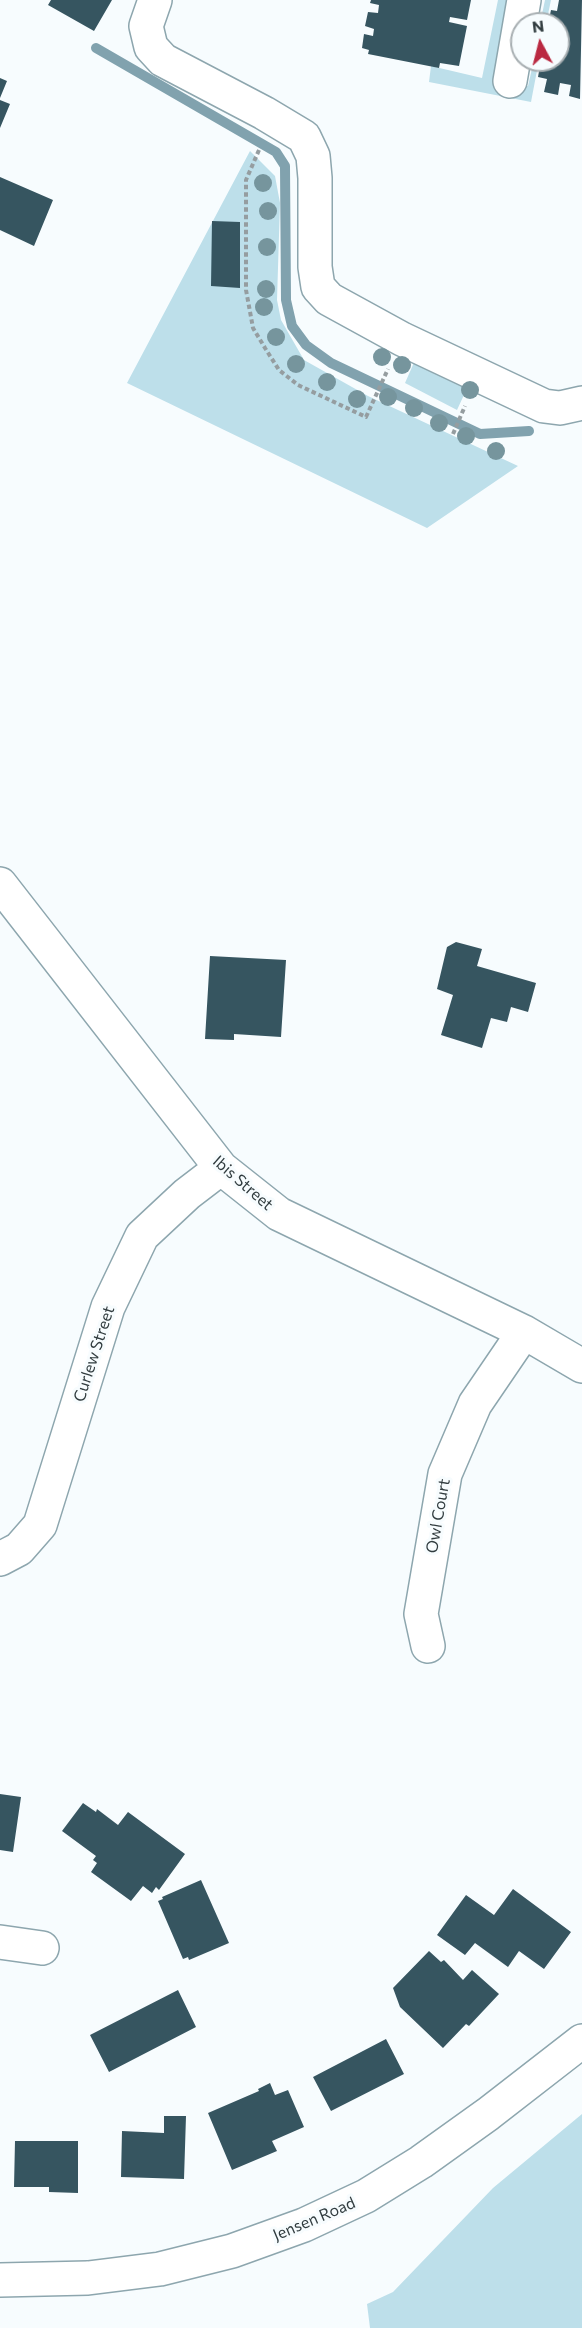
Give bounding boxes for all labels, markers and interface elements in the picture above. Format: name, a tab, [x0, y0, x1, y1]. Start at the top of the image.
north arrow	[510, 12, 570, 72]
text: N	[531, 15, 545, 36]
street label: Ibis Street	[209, 1152, 277, 1214]
street label: Curlew Street	[69, 1304, 119, 1404]
street label: Owl Court	[422, 1477, 454, 1555]
street label: Jensen Road	[270, 2193, 358, 2245]

